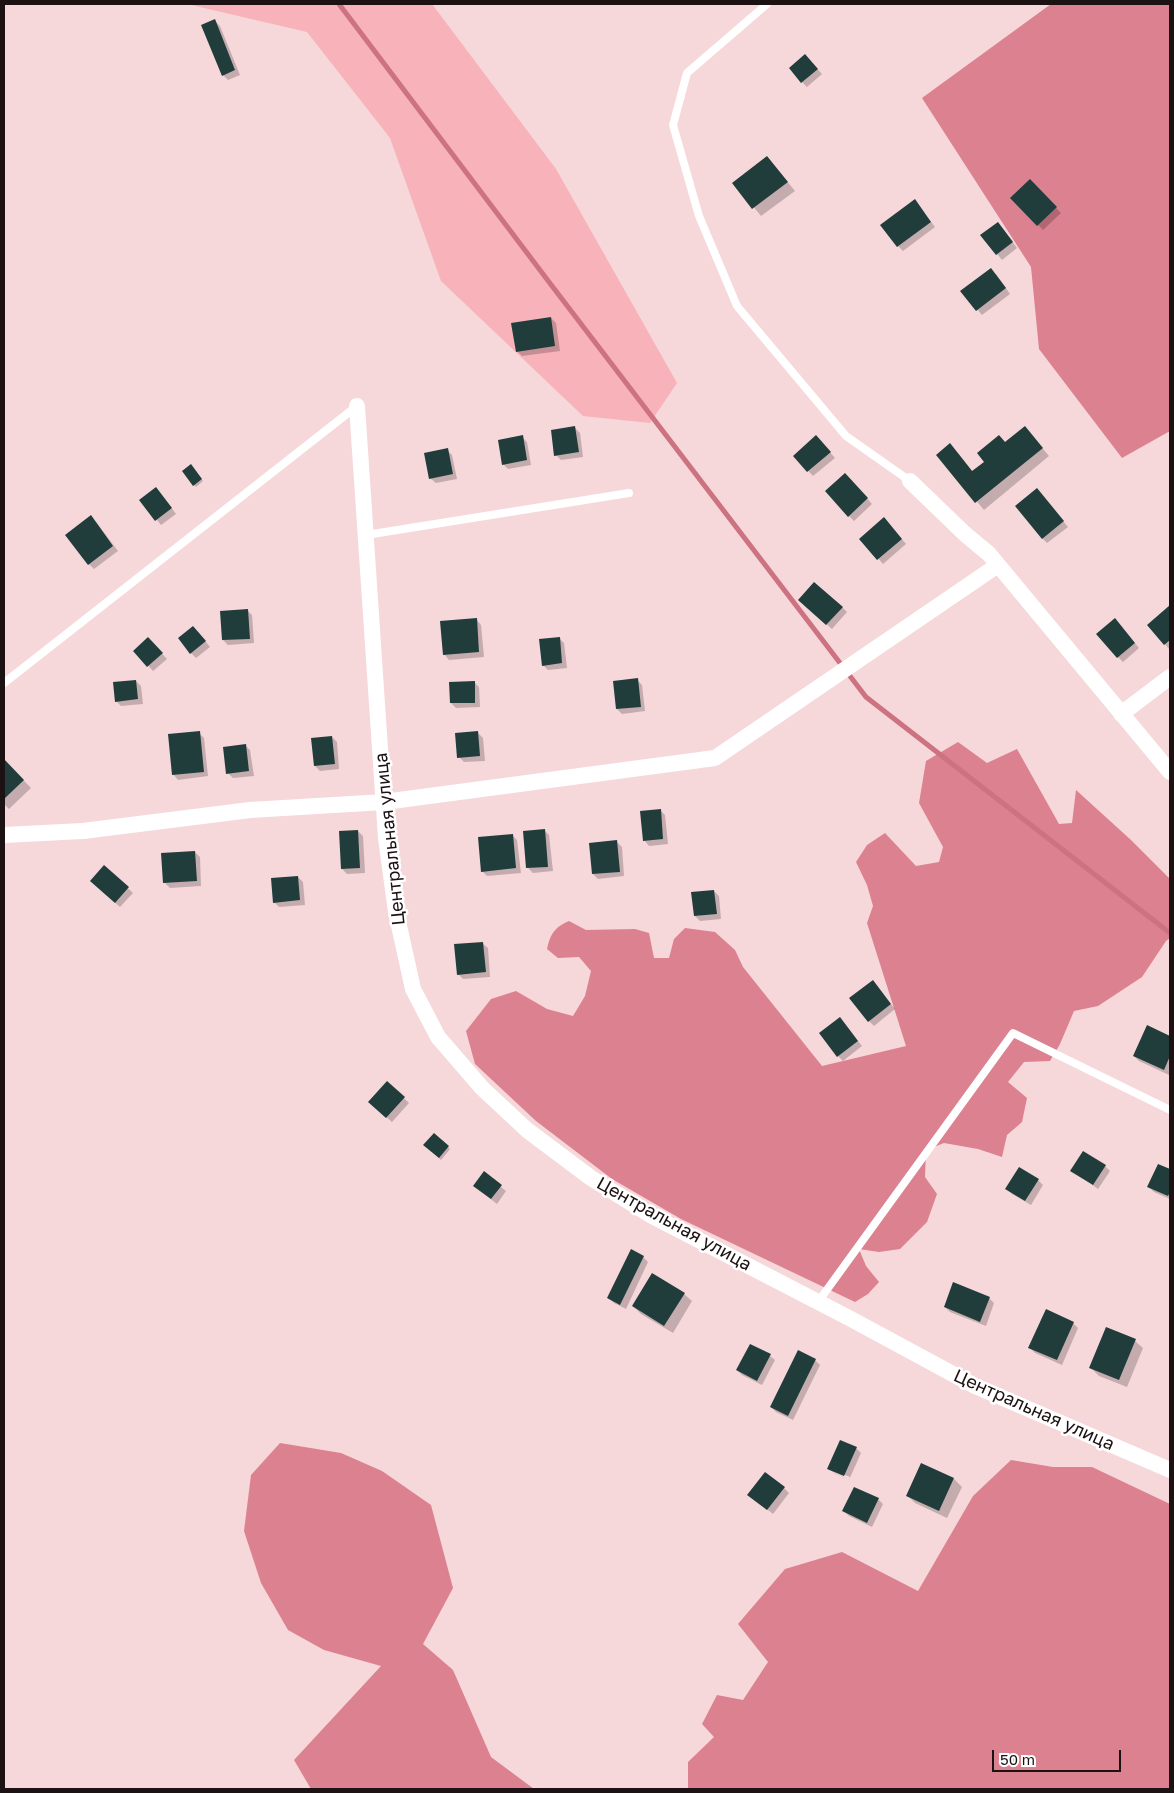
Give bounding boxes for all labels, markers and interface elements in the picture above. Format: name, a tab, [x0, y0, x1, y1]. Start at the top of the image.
street label: Центральная улица	[370, 751, 410, 927]
street label: Центральная улица	[593, 1172, 755, 1276]
street label: Центральная улица	[950, 1365, 1118, 1455]
scale bar	[994, 1740, 1123, 1772]
text: 50 m	[1000, 1750, 1035, 1768]

